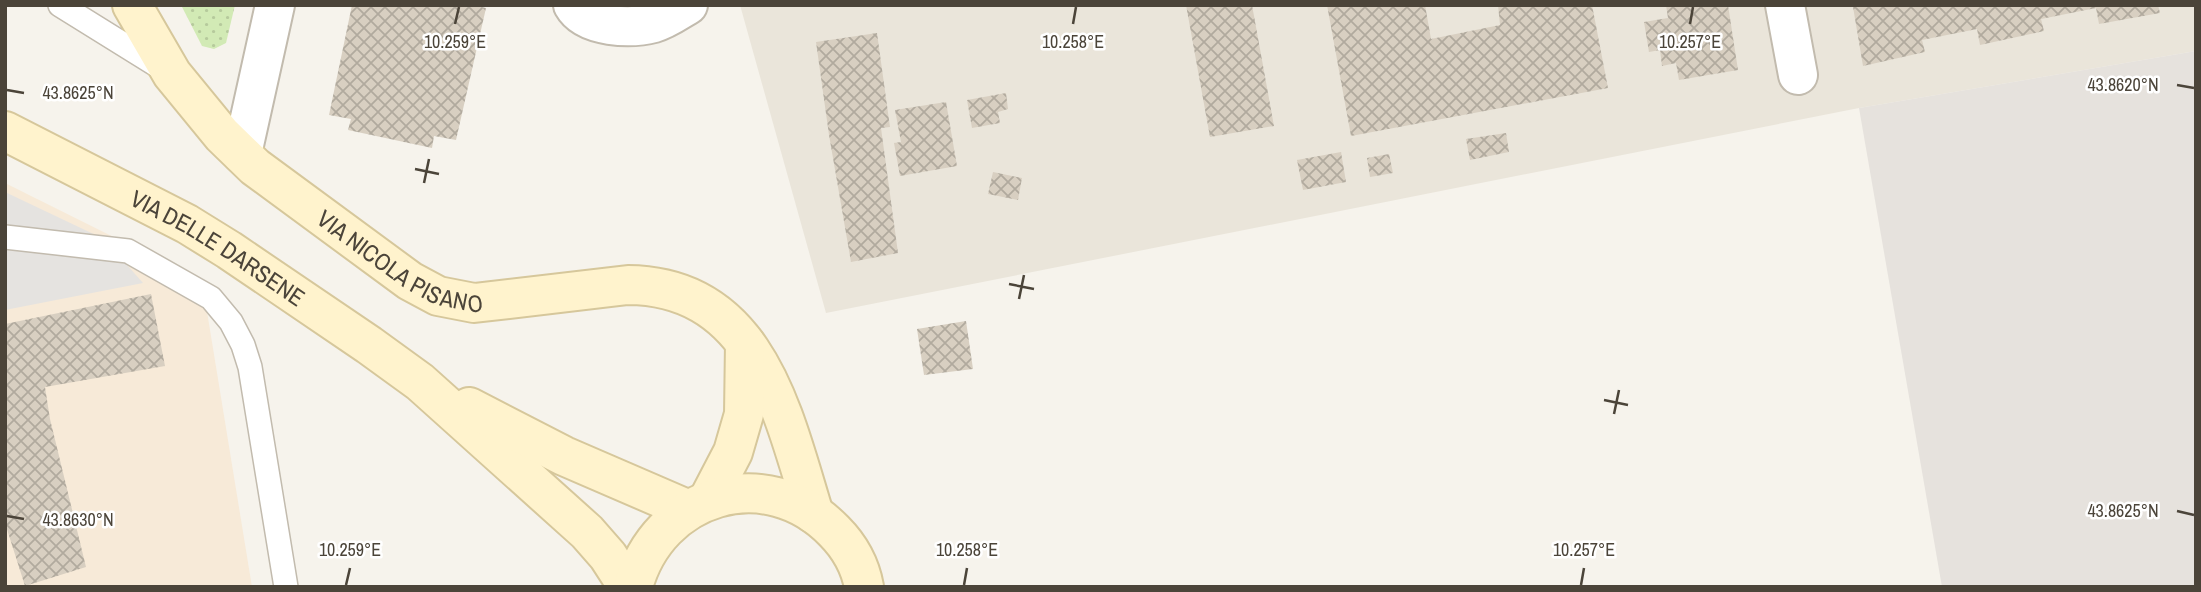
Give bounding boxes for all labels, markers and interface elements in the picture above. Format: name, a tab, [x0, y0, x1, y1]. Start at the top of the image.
text: 10.259°E	[424, 29, 486, 54]
text: 10.258°E	[1042, 29, 1104, 54]
text: 10.257°E	[1659, 29, 1721, 54]
text: 43.8620°N	[2087, 72, 2159, 97]
text: 43.8625°N	[42, 80, 114, 105]
street label: VIA DELLE DARSENE	[125, 182, 312, 313]
street label: VIA NICOLA PISANO	[311, 202, 485, 320]
text: 43.8625°N	[2087, 498, 2159, 523]
text: 43.8630°N	[42, 507, 114, 532]
text: 10.259°E	[319, 537, 381, 562]
text: 10.258°E	[936, 537, 998, 562]
text: 10.257°E	[1553, 537, 1615, 562]

